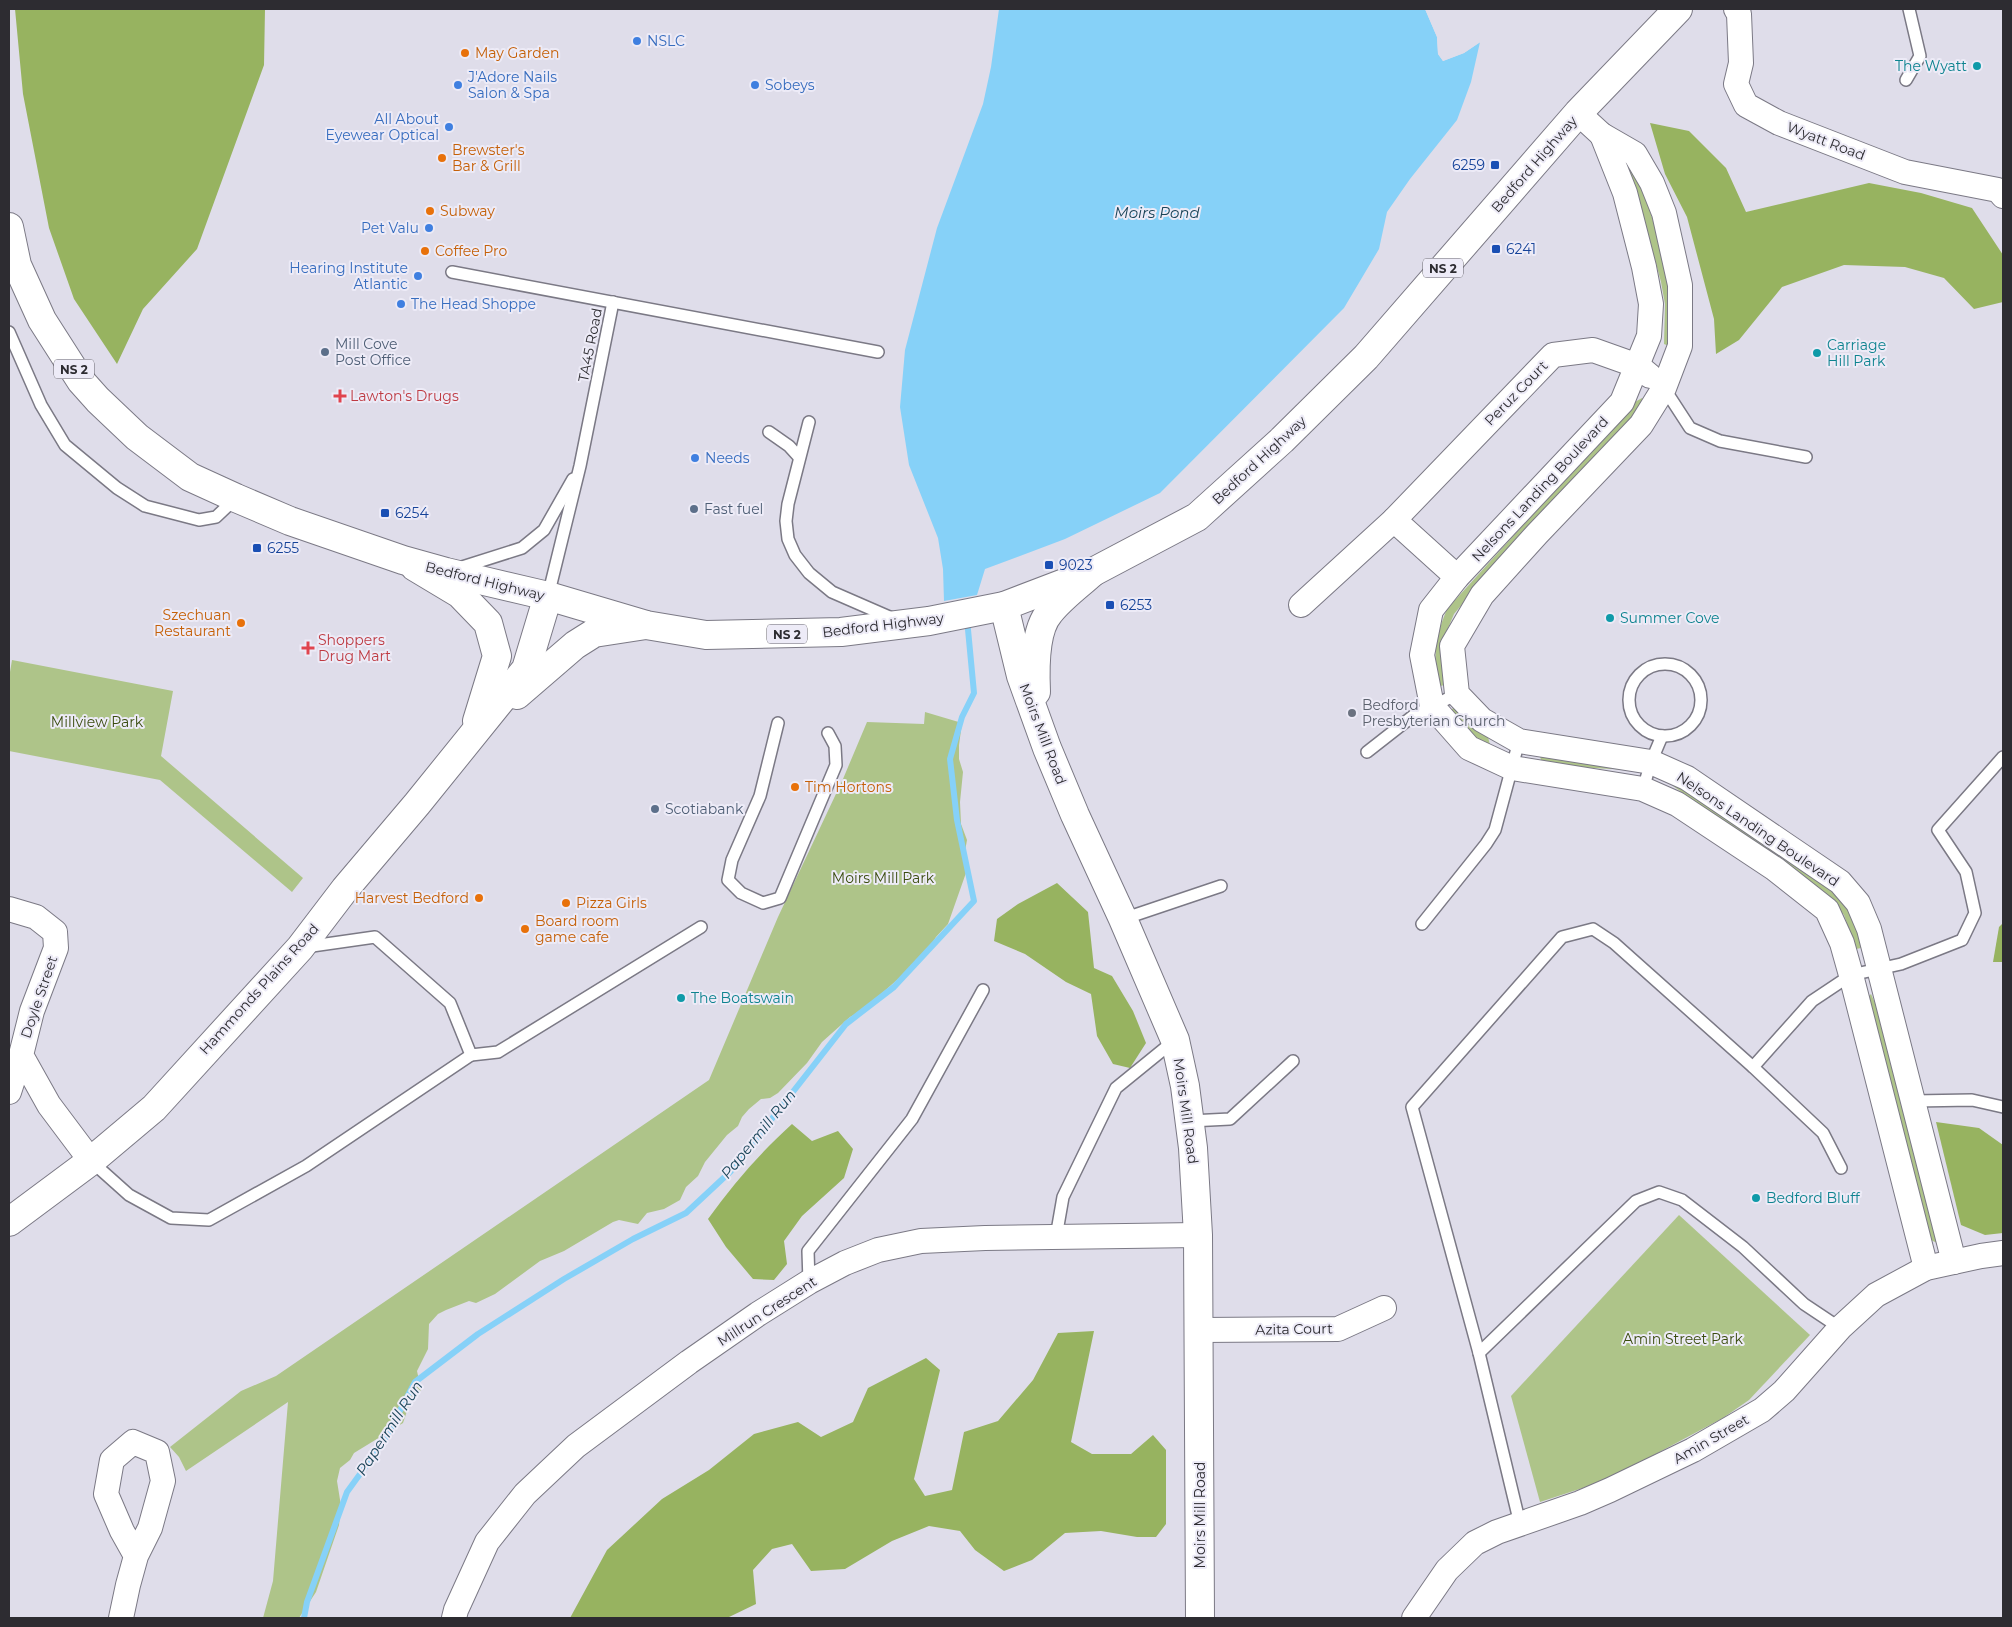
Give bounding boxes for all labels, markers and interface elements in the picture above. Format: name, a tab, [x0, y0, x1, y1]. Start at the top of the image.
place label: NSLC	[647, 32, 685, 50]
marker: NSLC	[631, 35, 643, 47]
place label: May Garden	[475, 44, 560, 62]
marker: May Garden	[459, 47, 471, 59]
place label: The Wyatt	[1895, 57, 1967, 75]
marker: The Wyatt	[1971, 60, 1983, 72]
place label: J'Adore Nails Salon & Spa	[467, 68, 557, 102]
place label: Sobeys	[765, 76, 815, 94]
marker: J'Adore Nails Salon & Spa	[452, 79, 464, 91]
marker: Sobeys	[749, 79, 761, 91]
place label: All About Eyewear Optical	[325, 110, 439, 144]
street label: Bedford Highway	[1487, 112, 1581, 216]
street label: Wyatt Road	[1784, 118, 1868, 164]
marker: All About Eyewear Optical	[443, 121, 455, 133]
place label: Brewster's Bar & Grill	[452, 141, 525, 175]
marker: Brewster's Bar & Grill	[436, 152, 448, 164]
place label: 6259	[1452, 156, 1485, 174]
marker: 6259	[1489, 159, 1501, 171]
place label: Subway	[440, 202, 495, 220]
water label: Moirs Pond	[1114, 203, 1200, 222]
marker: Subway	[424, 205, 436, 217]
place label: Pet Valu	[361, 219, 419, 237]
marker: Pet Valu	[423, 222, 435, 234]
place label: 6241	[1506, 240, 1536, 258]
place label: Coffee Pro	[435, 242, 508, 260]
marker: 6241	[1490, 243, 1502, 255]
marker: Coffee Pro	[419, 245, 431, 257]
road number: NS 2	[1423, 258, 1463, 278]
place label: Hearing Institute Atlantic	[289, 259, 408, 293]
marker: Hearing Institute Atlantic	[412, 270, 424, 282]
place label: The Head Shoppe	[411, 295, 536, 313]
marker: The Head Shoppe	[395, 298, 407, 310]
street label: TA45 Road	[574, 307, 606, 383]
place label: Mill Cove Post Office	[335, 335, 411, 369]
place label: Carriage Hill Park	[1827, 336, 1886, 370]
marker: Mill Cove Post Office	[319, 346, 331, 358]
marker: Carriage Hill Park	[1811, 347, 1823, 359]
street label: Peruz Court	[1481, 357, 1552, 429]
road number: NS 2	[54, 359, 94, 378]
place label: Lawton's Drugs	[350, 387, 459, 405]
marker: Lawton's Drugs	[334, 390, 346, 402]
street label: Bedford Highway	[1208, 411, 1310, 508]
street label: Nelsons Landing Boulevard	[1468, 412, 1612, 566]
place label: Needs	[705, 449, 750, 467]
marker: Needs	[689, 452, 701, 464]
place label: Fast fuel	[704, 500, 763, 518]
marker: Fast fuel	[688, 503, 700, 515]
place label: 6254	[395, 504, 429, 522]
marker: 6254	[379, 507, 391, 519]
place label: 6255	[267, 539, 299, 557]
marker: 6255	[251, 542, 263, 554]
place label: 9023	[1059, 556, 1093, 574]
street label: Bedford Highway	[424, 557, 547, 605]
marker: 9023	[1043, 559, 1055, 571]
place label: 6253	[1120, 596, 1152, 614]
marker: 6253	[1104, 599, 1116, 611]
place label: Szechuan Restaurant	[154, 606, 231, 640]
street label: Bedford Highway	[821, 609, 945, 641]
place label: Summer Cove	[1620, 609, 1719, 627]
marker: Summer Cove	[1604, 612, 1616, 624]
marker: Szechuan Restaurant	[235, 617, 247, 629]
road number: NS 2	[767, 624, 807, 644]
place label: Shoppers Drug Mart	[318, 631, 391, 665]
marker: Shoppers Drug Mart	[302, 642, 314, 654]
street label: Moirs Mill Road	[1015, 681, 1071, 787]
place label: Bedford Presbyterian Church	[1362, 696, 1505, 730]
marker: Bedford Presbyterian Church	[1346, 707, 1358, 719]
park label: Millview Park	[51, 713, 144, 731]
street label: Nelsons Landing Boulevard	[1673, 768, 1843, 890]
place label: Tim Hortons	[805, 778, 892, 796]
marker: Tim Hortons	[789, 781, 801, 793]
place label: Scotiabank	[665, 800, 744, 818]
marker: Scotiabank	[649, 803, 661, 815]
park label: Moirs Mill Park	[832, 869, 935, 887]
place label: Harvest Bedford	[355, 889, 469, 907]
marker: Harvest Bedford	[473, 892, 485, 904]
place label: Pizza Girls	[576, 894, 647, 912]
marker: Pizza Girls	[560, 897, 572, 909]
place label: Board room game cafe	[535, 912, 619, 946]
street label: Hammonds Plains Road	[195, 920, 323, 1058]
marker: Board room game cafe	[519, 923, 531, 935]
street label: Doyle Street	[16, 953, 62, 1041]
place label: The Boatswain	[691, 989, 794, 1007]
marker: The Boatswain	[675, 992, 687, 1004]
street label: Moirs Mill Road	[1170, 1057, 1202, 1165]
water label: Papermill Run	[716, 1086, 800, 1182]
place label: Bedford Bluff	[1766, 1189, 1861, 1207]
marker: Bedford Bluff	[1750, 1192, 1762, 1204]
street label: Millrun Crescent	[714, 1272, 820, 1350]
street label: Azita Court	[1255, 1319, 1333, 1339]
park label: Amin Street Park	[1623, 1330, 1744, 1348]
water label: Papermill Run	[351, 1377, 427, 1479]
street label: Amin Street	[1670, 1410, 1752, 1468]
street label: Moirs Mill Road	[1191, 1462, 1209, 1568]

